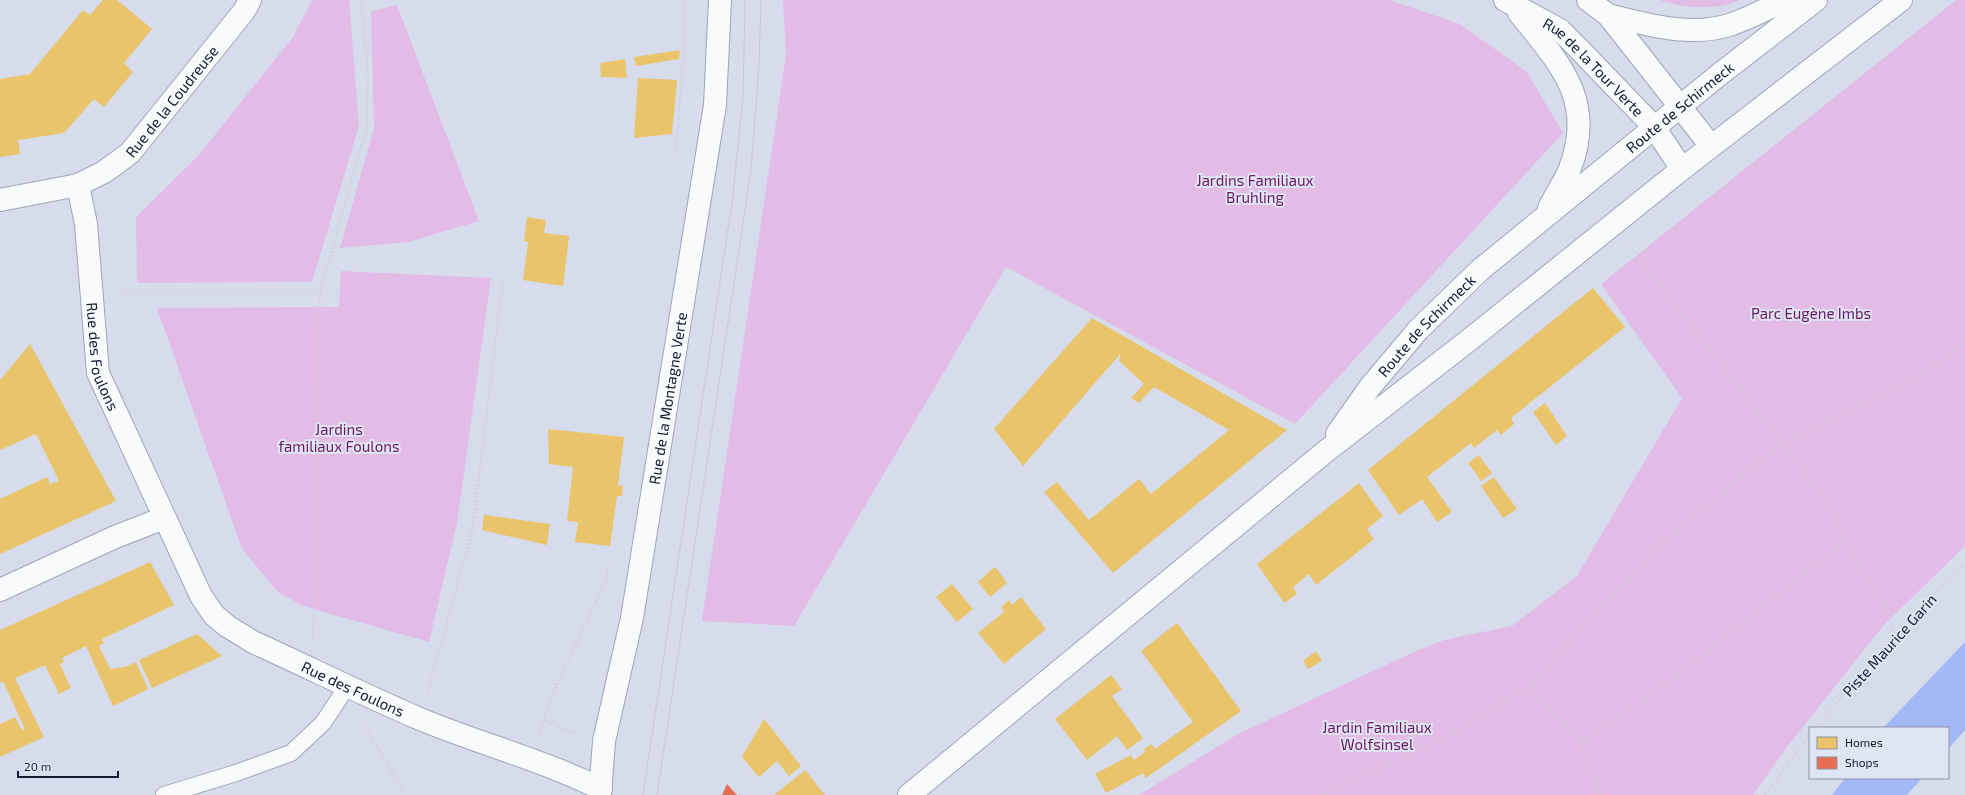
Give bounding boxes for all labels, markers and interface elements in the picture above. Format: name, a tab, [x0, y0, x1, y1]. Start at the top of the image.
street label: Rue de la Tour Verte	[1540, 14, 1648, 120]
street label: Rue de la Coudreuse	[121, 42, 222, 161]
street label: Route de Schirmeck	[1622, 58, 1738, 156]
park label: Jardins Familiaux Bruhling	[1197, 171, 1314, 206]
street label: Route de Schirmeck	[1374, 270, 1479, 380]
street label: Rue des Foulons	[83, 302, 123, 413]
park label: Parc Eugène Imbs	[1751, 304, 1871, 322]
street label: Rue de la Montagne Verte	[645, 311, 690, 486]
park label: Jardins familiaux Foulons	[278, 420, 400, 455]
street label: Piste Maurice Garin	[1838, 590, 1940, 700]
street label: Rue des Foulons	[299, 657, 407, 720]
park label: Jardin Familiaux Wolfsinsel	[1322, 718, 1432, 753]
legend	[1809, 727, 1949, 779]
text: Homes	[1845, 735, 1883, 749]
scale bar	[18, 753, 118, 779]
text: Shops	[1845, 755, 1879, 769]
text: 20 m	[24, 759, 51, 773]

